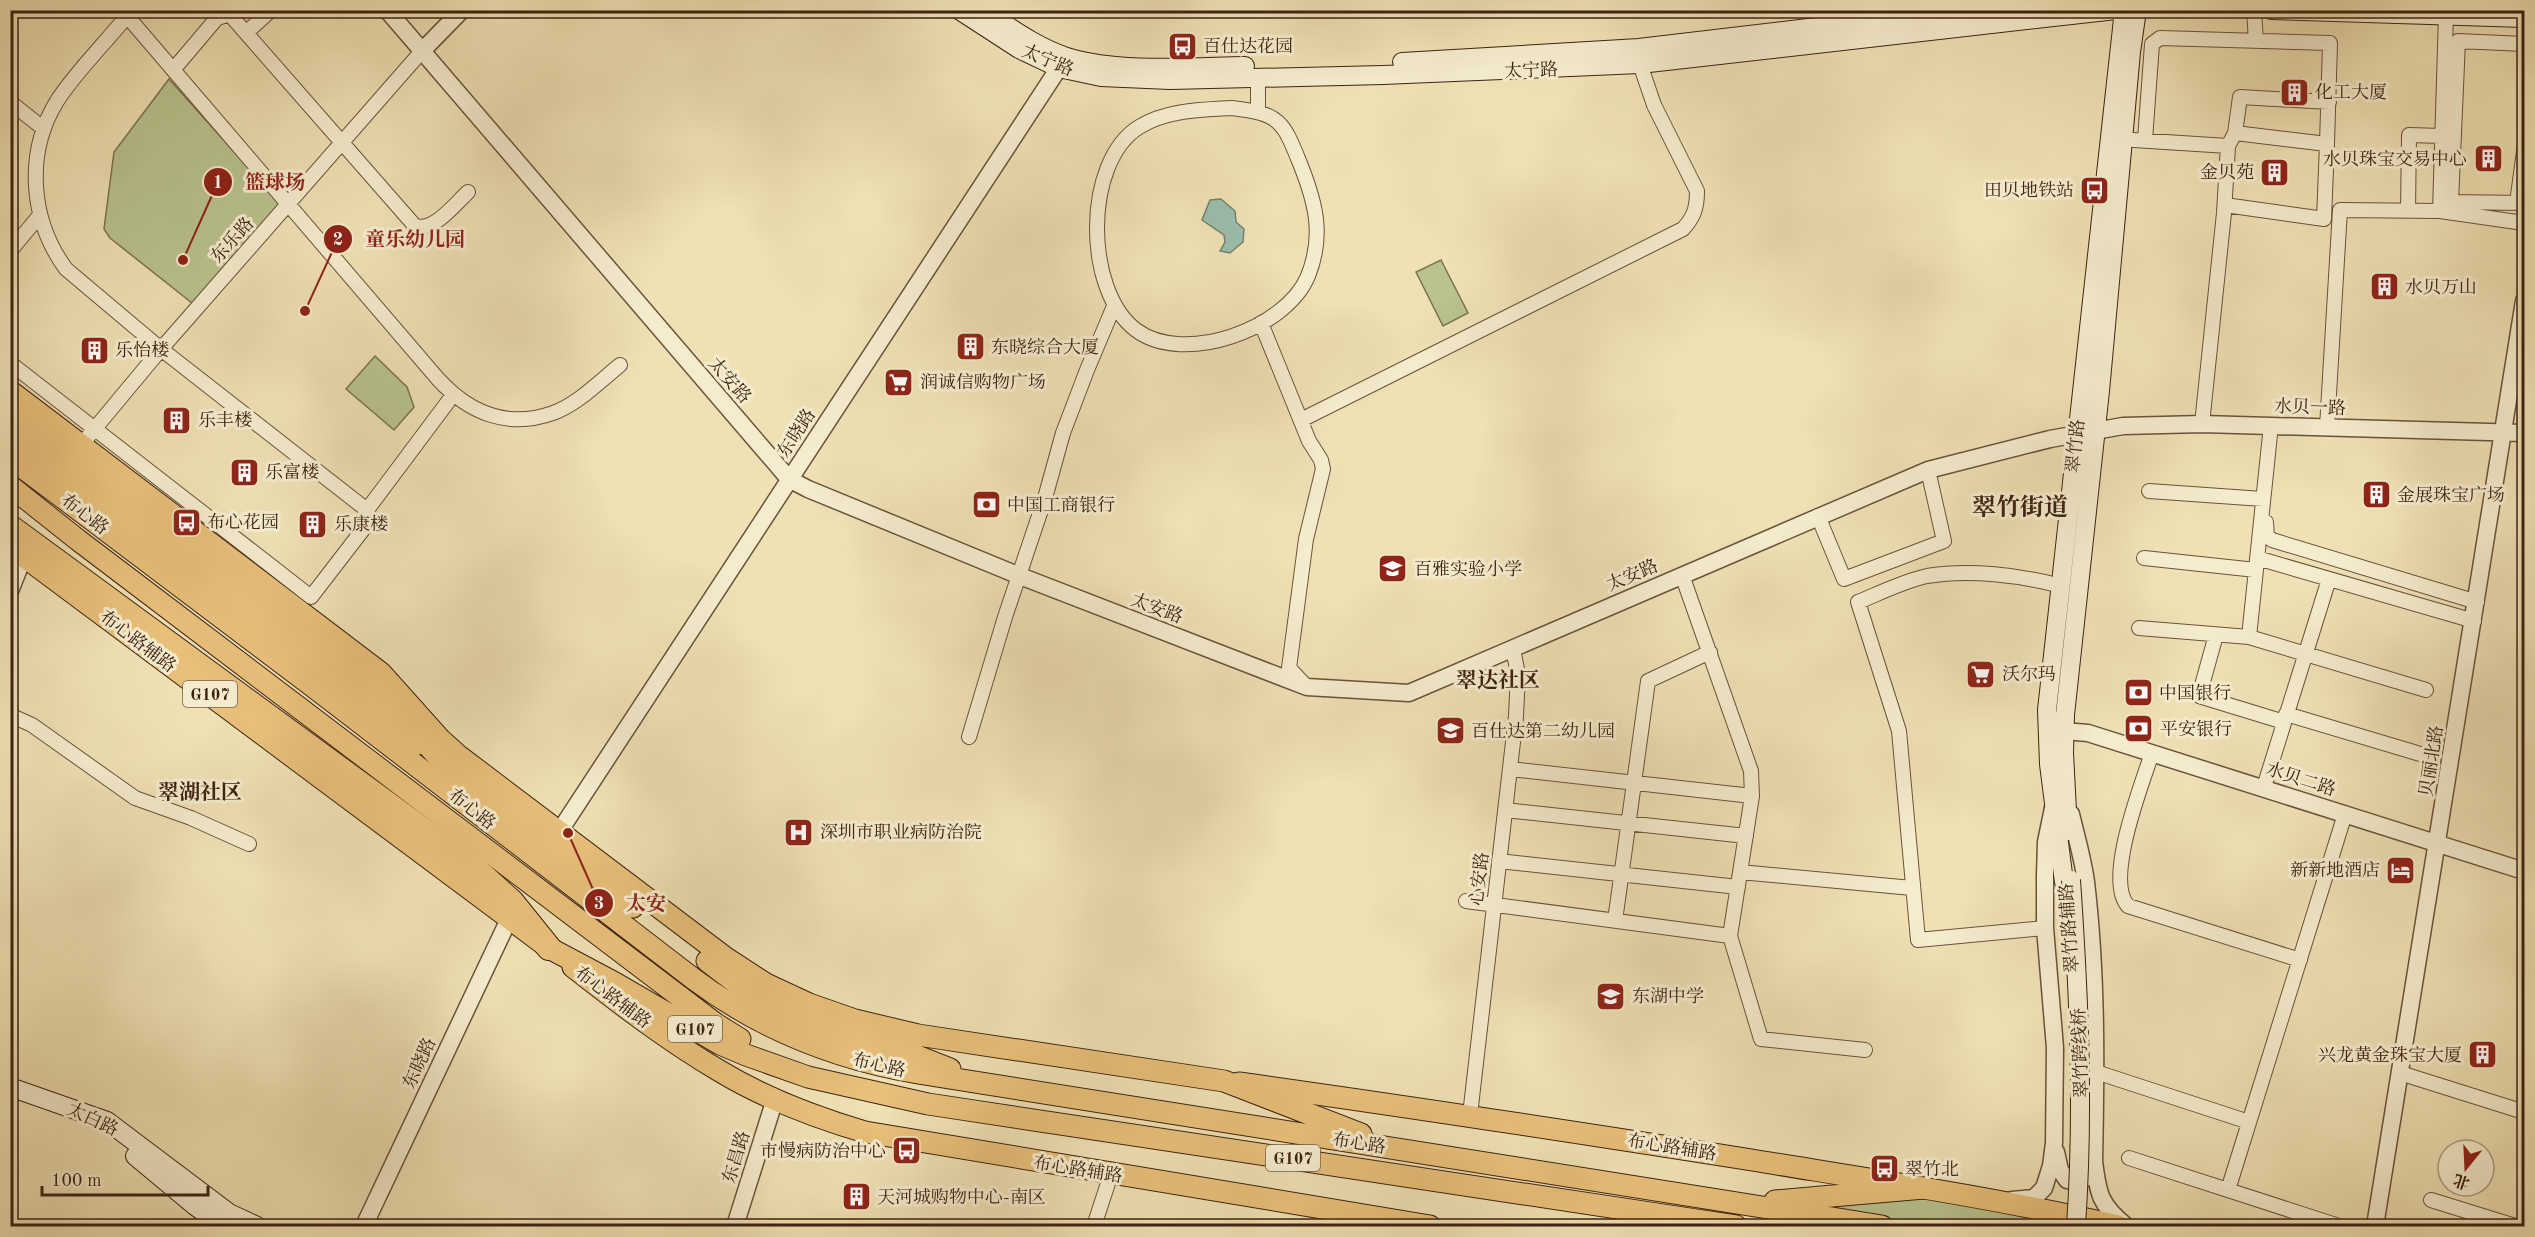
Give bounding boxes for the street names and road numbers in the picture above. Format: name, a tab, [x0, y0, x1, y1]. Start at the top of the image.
street label: 太宁路	[1019, 40, 1077, 80]
street label: 太宁路	[1504, 59, 1558, 81]
street label: 东乐路	[207, 213, 257, 267]
street label: 太安路	[705, 353, 755, 407]
street label: 水贝一路	[2274, 396, 2346, 418]
street label: 东晓路	[773, 405, 819, 461]
street label: 翠竹路	[2062, 418, 2088, 474]
street label: 布心路	[57, 490, 113, 538]
street label: 太安路	[1603, 555, 1661, 595]
street label: 太安路	[1128, 589, 1186, 627]
street label: 布心路辅路	[96, 606, 180, 676]
road number: G107	[183, 681, 237, 707]
street label: 贝丽北路	[2415, 724, 2447, 798]
street label: 水贝二路	[2264, 758, 2338, 800]
street label: 布心路	[445, 784, 499, 834]
street label: 心安路	[1466, 851, 1492, 907]
street label: 翠竹路辅路	[2056, 882, 2082, 974]
street label: 布心路辅路	[571, 962, 655, 1032]
street label: 翠竹跨线桥	[2068, 1008, 2092, 1098]
road number: G107	[668, 1016, 722, 1042]
street label: 东晓路	[399, 1034, 439, 1092]
street label: 布心路	[850, 1049, 908, 1081]
street label: 太白路	[64, 1099, 122, 1139]
street label: 东昌路	[719, 1128, 753, 1186]
street label: 布心路	[1331, 1129, 1387, 1157]
street label: 布心路辅路	[1626, 1130, 1718, 1164]
road number: G107	[1266, 1145, 1320, 1171]
street label: 布心路辅路	[1032, 1152, 1124, 1186]

